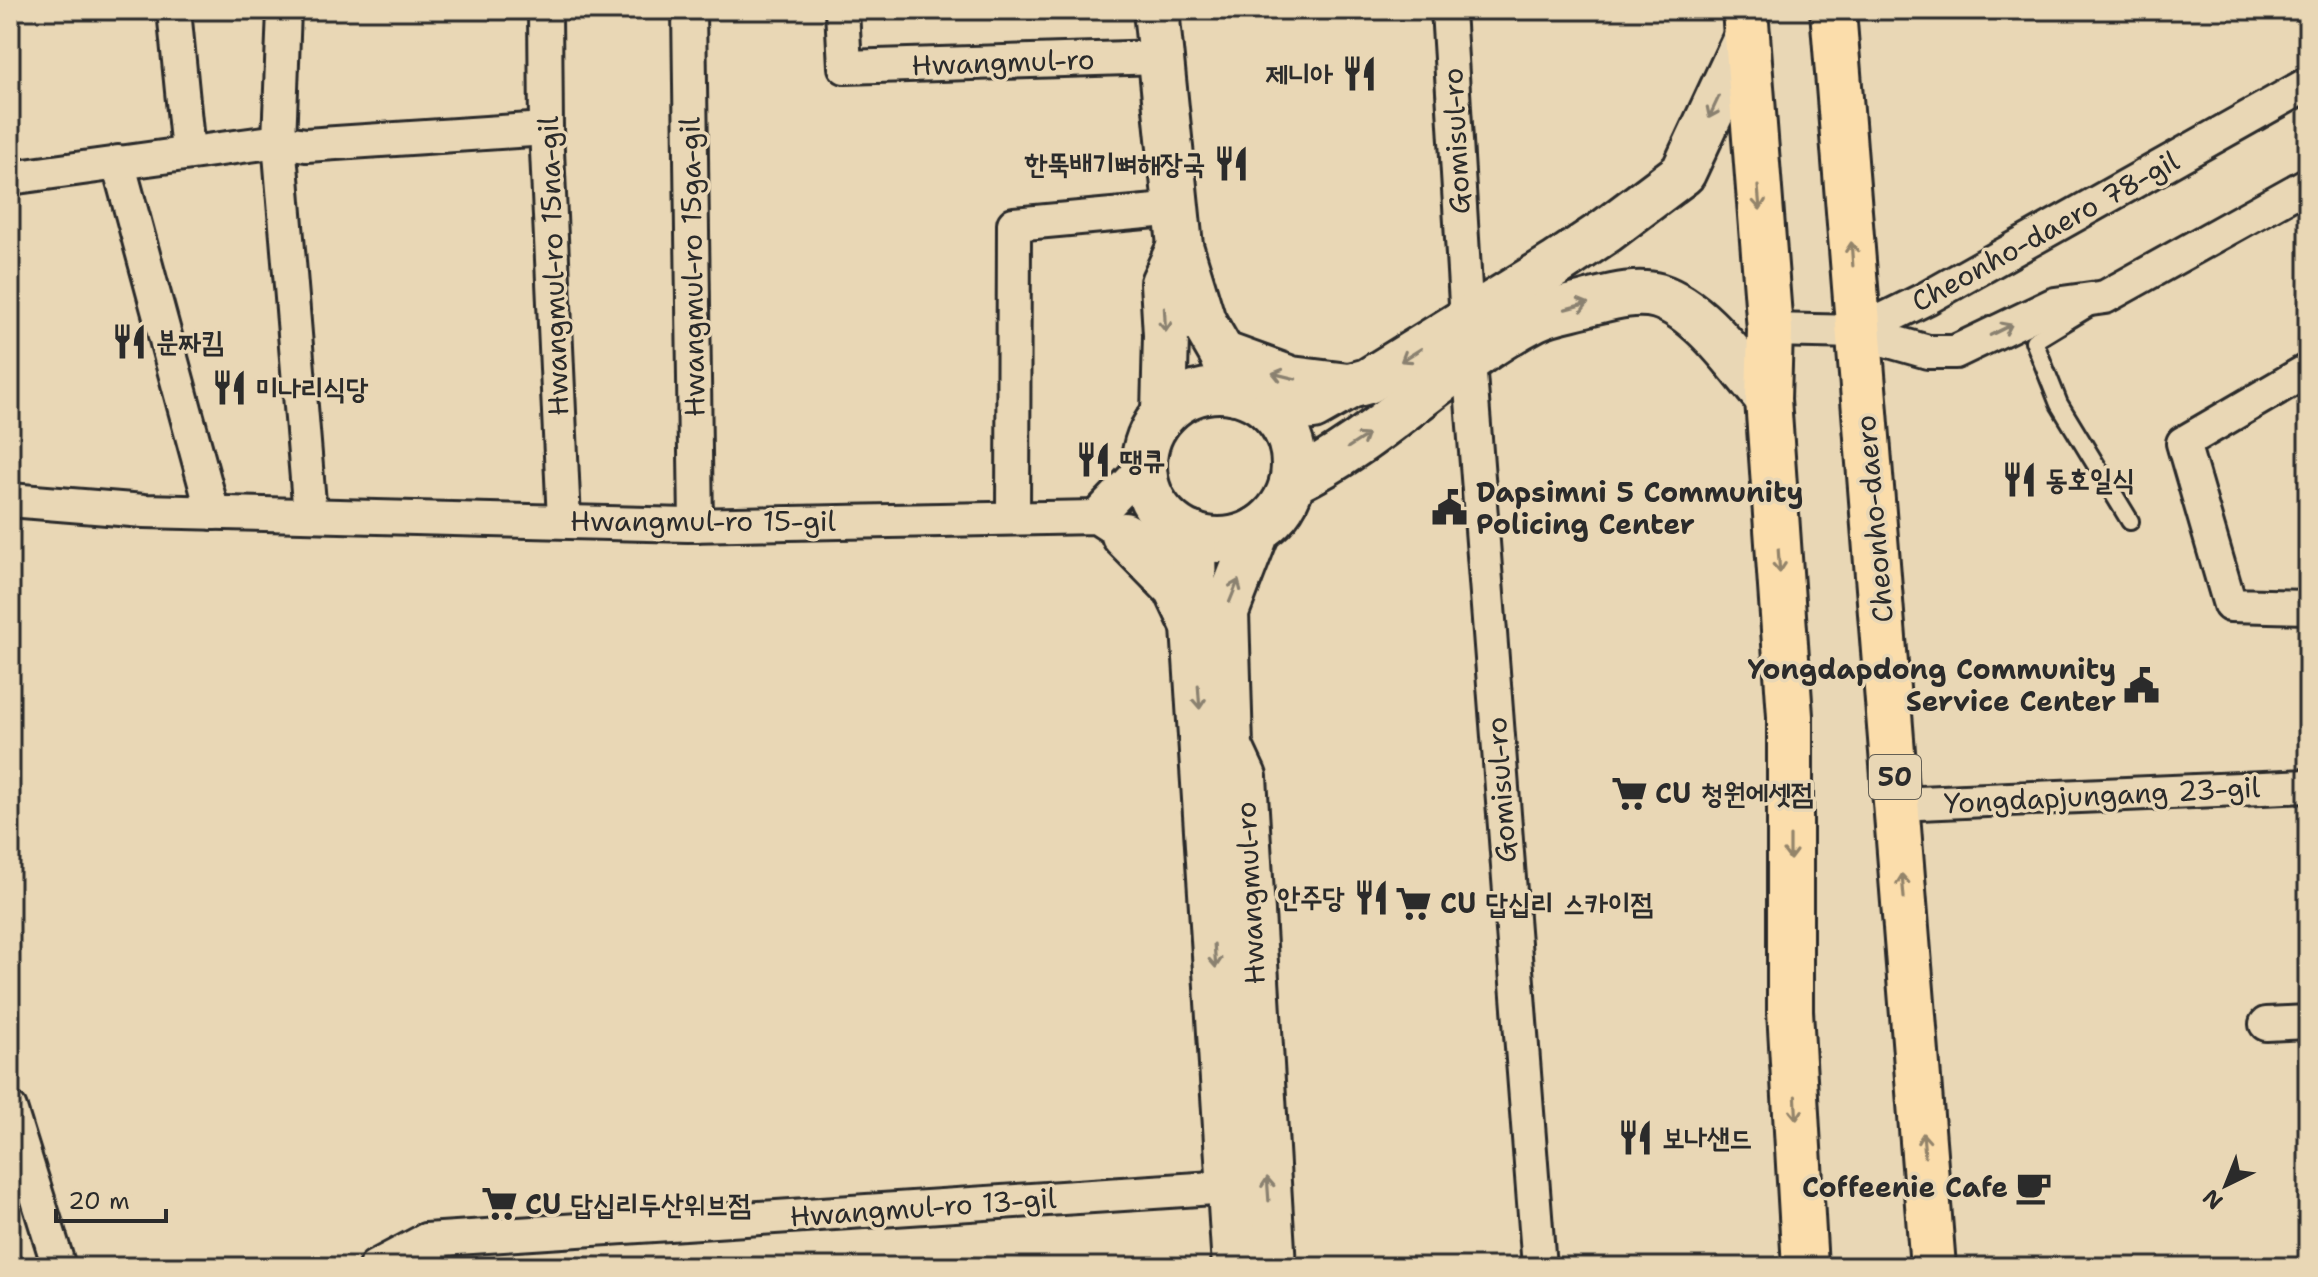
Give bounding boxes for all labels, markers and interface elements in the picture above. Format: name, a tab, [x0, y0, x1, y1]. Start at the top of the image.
street label: Hwangmul-ro	[911, 40, 1095, 84]
place label: 제니아	[1265, 55, 1333, 93]
restaurant icon: 제니아	[1340, 55, 1378, 93]
street label: Gomisul-ro	[1433, 67, 1479, 215]
one-way arrow	[1705, 94, 1720, 119]
street label: Hwangmul-ro 15na-gil	[529, 115, 577, 417]
street label: Hwangmul-ro 15ga-gil	[670, 116, 714, 417]
street label: Cheonho-daero 78-gil	[1904, 141, 2186, 320]
place label: 한뚝배기뼈해장국	[1024, 144, 1205, 182]
restaurant icon: 한뚝배기뼈해장국	[1212, 144, 1250, 182]
one-way arrow	[1752, 184, 1767, 211]
one-way arrow	[1844, 242, 1859, 268]
one-way arrow	[1564, 298, 1590, 313]
one-way arrow	[1157, 306, 1172, 333]
restaurant icon: 분짜킴	[111, 322, 149, 360]
place label: 분짜킴	[156, 322, 224, 360]
one-way arrow	[1989, 322, 2013, 337]
one-way arrow	[1400, 347, 1423, 363]
one-way arrow	[1272, 368, 1298, 383]
restaurant icon: 미나리식당	[211, 369, 249, 407]
place label: 미나리식당	[256, 369, 369, 407]
street label: Cheonho-daero	[1846, 414, 1902, 624]
one-way arrow	[1346, 433, 1369, 449]
restaurant icon: 땡큐	[1075, 441, 1113, 479]
place label: 땡큐	[1120, 441, 1165, 479]
restaurant icon: 동호일식	[2000, 460, 2038, 498]
place label: 동호일식	[2045, 460, 2135, 498]
place label: Dapsimni 5 Community Policing Center	[1476, 473, 1804, 543]
public building icon: Dapsimni 5 Community Policing Center	[1431, 489, 1469, 527]
street label: Hwangmul-ro 15-gil	[570, 502, 837, 540]
one-way arrow	[1772, 547, 1787, 574]
one-way arrow	[1228, 579, 1242, 604]
place label: Yongdapdong Community Service Center	[1747, 650, 2116, 720]
public building icon: Yongdapdong Community Service Center	[2123, 666, 2161, 704]
one-way arrow	[1192, 683, 1207, 710]
street label: Gomisul-ro	[1477, 716, 1525, 864]
road number: 50	[1869, 755, 1921, 799]
street label: Yongdapjungang 23-gil	[1943, 768, 2262, 822]
supermarket icon: CU 청원에셋점	[1610, 774, 1648, 812]
place label: CU 청원에셋점	[1655, 774, 1813, 812]
street label: Hwangmul-ro	[1226, 801, 1274, 985]
one-way arrow	[1782, 834, 1798, 861]
one-way arrow	[1895, 873, 1910, 900]
place label: 안주당	[1277, 878, 1345, 916]
restaurant icon: 안주당	[1352, 878, 1390, 916]
supermarket icon: CU 답십리 스카이점	[1395, 884, 1433, 922]
place label: CU 답십리 스카이점	[1440, 884, 1653, 922]
one-way arrow	[1208, 942, 1223, 969]
one-way arrow	[1789, 1094, 1804, 1121]
restaurant icon: 보나샌드	[1617, 1118, 1655, 1156]
place label: 보나샌드	[1662, 1118, 1752, 1156]
one-way arrow	[1916, 1132, 1931, 1159]
north arrow	[2186, 1145, 2266, 1225]
place label: Coffeenie Cafe	[1802, 1168, 2008, 1206]
cafe icon: Coffeenie Cafe	[2015, 1168, 2053, 1206]
scale bar	[56, 1173, 166, 1223]
one-way arrow	[1260, 1176, 1275, 1203]
street label: Hwangmul-ro 13-gil	[788, 1179, 1058, 1235]
text: N	[2196, 1183, 2229, 1216]
text: 20 m	[68, 1185, 130, 1217]
supermarket icon: CU 답십리두산위브점	[480, 1185, 518, 1223]
place label: CU 답십리두산위브점	[525, 1185, 751, 1223]

